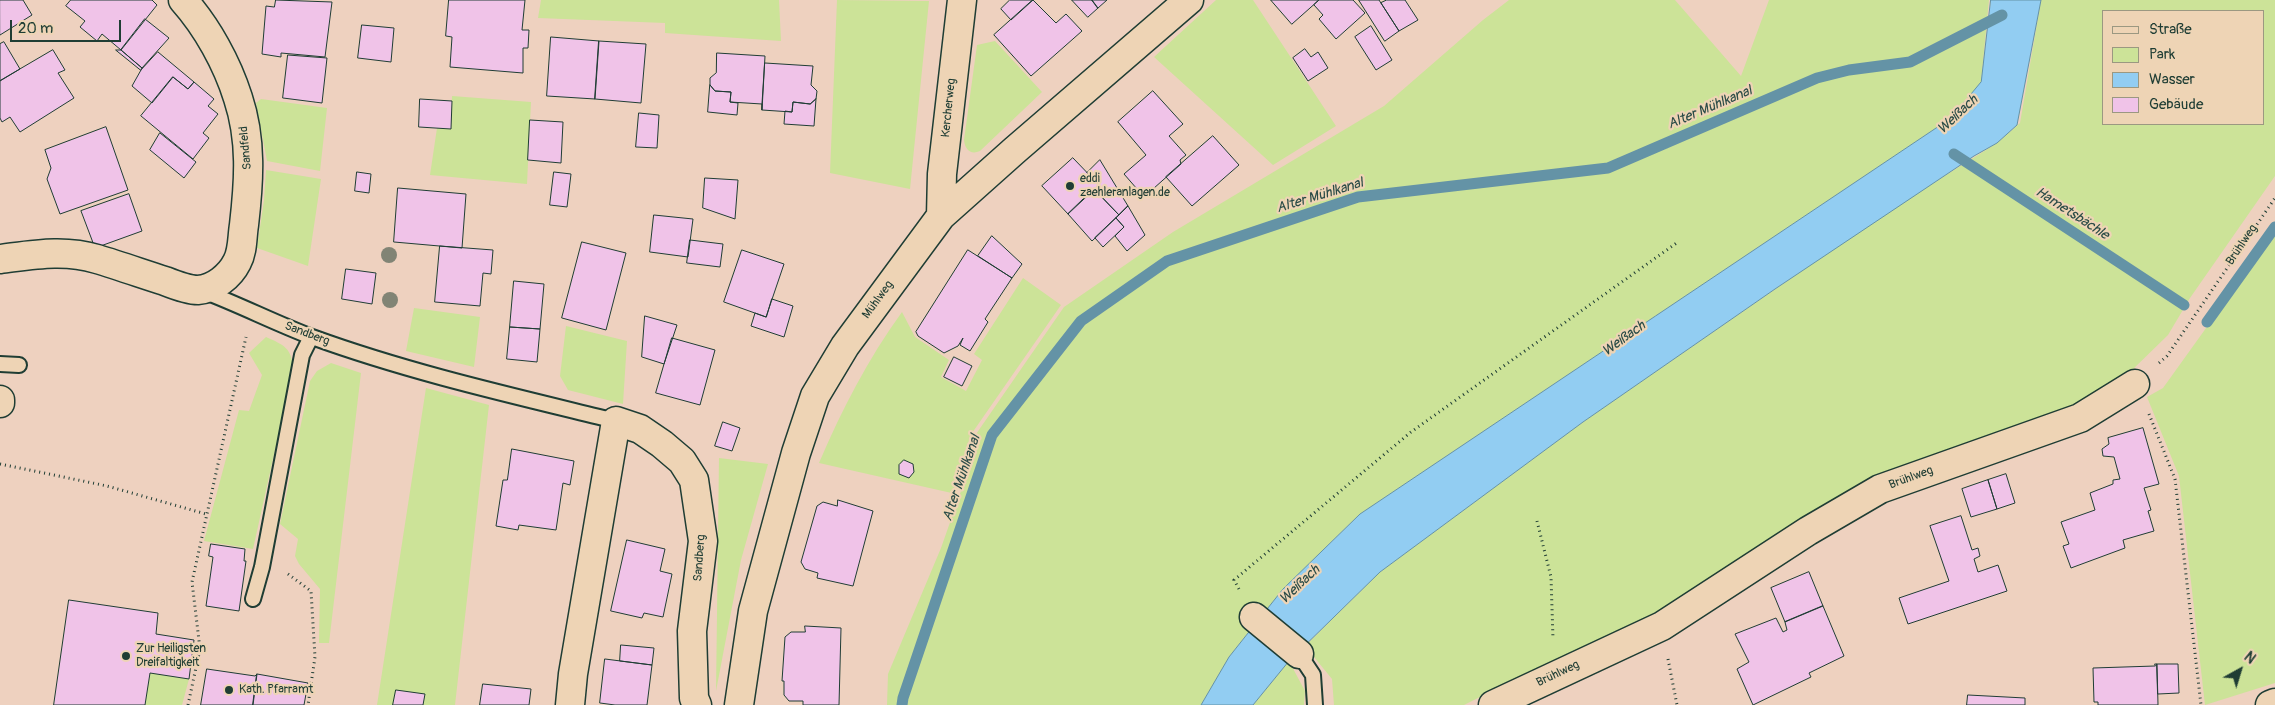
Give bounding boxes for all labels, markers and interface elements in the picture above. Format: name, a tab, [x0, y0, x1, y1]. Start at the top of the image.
scale bar	[12, 10, 124, 42]
legend	[2102, 10, 2265, 125]
text: 20 m	[18, 19, 53, 38]
text: Straße	[2149, 20, 2192, 39]
text: Park	[2149, 45, 2175, 64]
text: Wasser	[2149, 70, 2195, 89]
street label: Kercherweg	[939, 78, 959, 138]
water label: Alter Mühlkanal	[1665, 83, 1755, 133]
water label: Weißach	[1934, 92, 1982, 138]
text: Gebäude	[2149, 95, 2203, 114]
street label: Sandfeld	[237, 126, 255, 170]
place label: eddi zaehleranlagen.de	[1080, 172, 1170, 200]
water label: Alter Mühlkanal	[1275, 175, 1365, 217]
marker: eddi zaehleranlagen.de	[1064, 180, 1076, 192]
water label: Hametsbächle	[2032, 184, 2112, 244]
street label: Brühlweg	[2223, 222, 2261, 268]
street label: Mühlweg	[859, 278, 897, 322]
water label: Weißach	[1599, 318, 1649, 360]
street label: Sandberg	[282, 319, 332, 349]
water label: Alter Mühlkanal	[939, 433, 985, 523]
street label: Brühlweg	[1887, 463, 1935, 493]
street label: Sandberg	[691, 534, 709, 582]
water label: Weißach	[1276, 562, 1324, 608]
place label: Zur Heiligsten Dreifaltigkeit	[136, 642, 206, 670]
north arrow	[2215, 645, 2265, 695]
text: N	[2241, 648, 2259, 668]
marker: Zur Heiligsten Dreifaltigkeit	[120, 650, 132, 662]
street label: Brühlweg	[1534, 658, 1582, 690]
place label: Kath. Pfarramt	[239, 683, 313, 697]
marker: Kath. Pfarramt	[223, 684, 235, 696]

